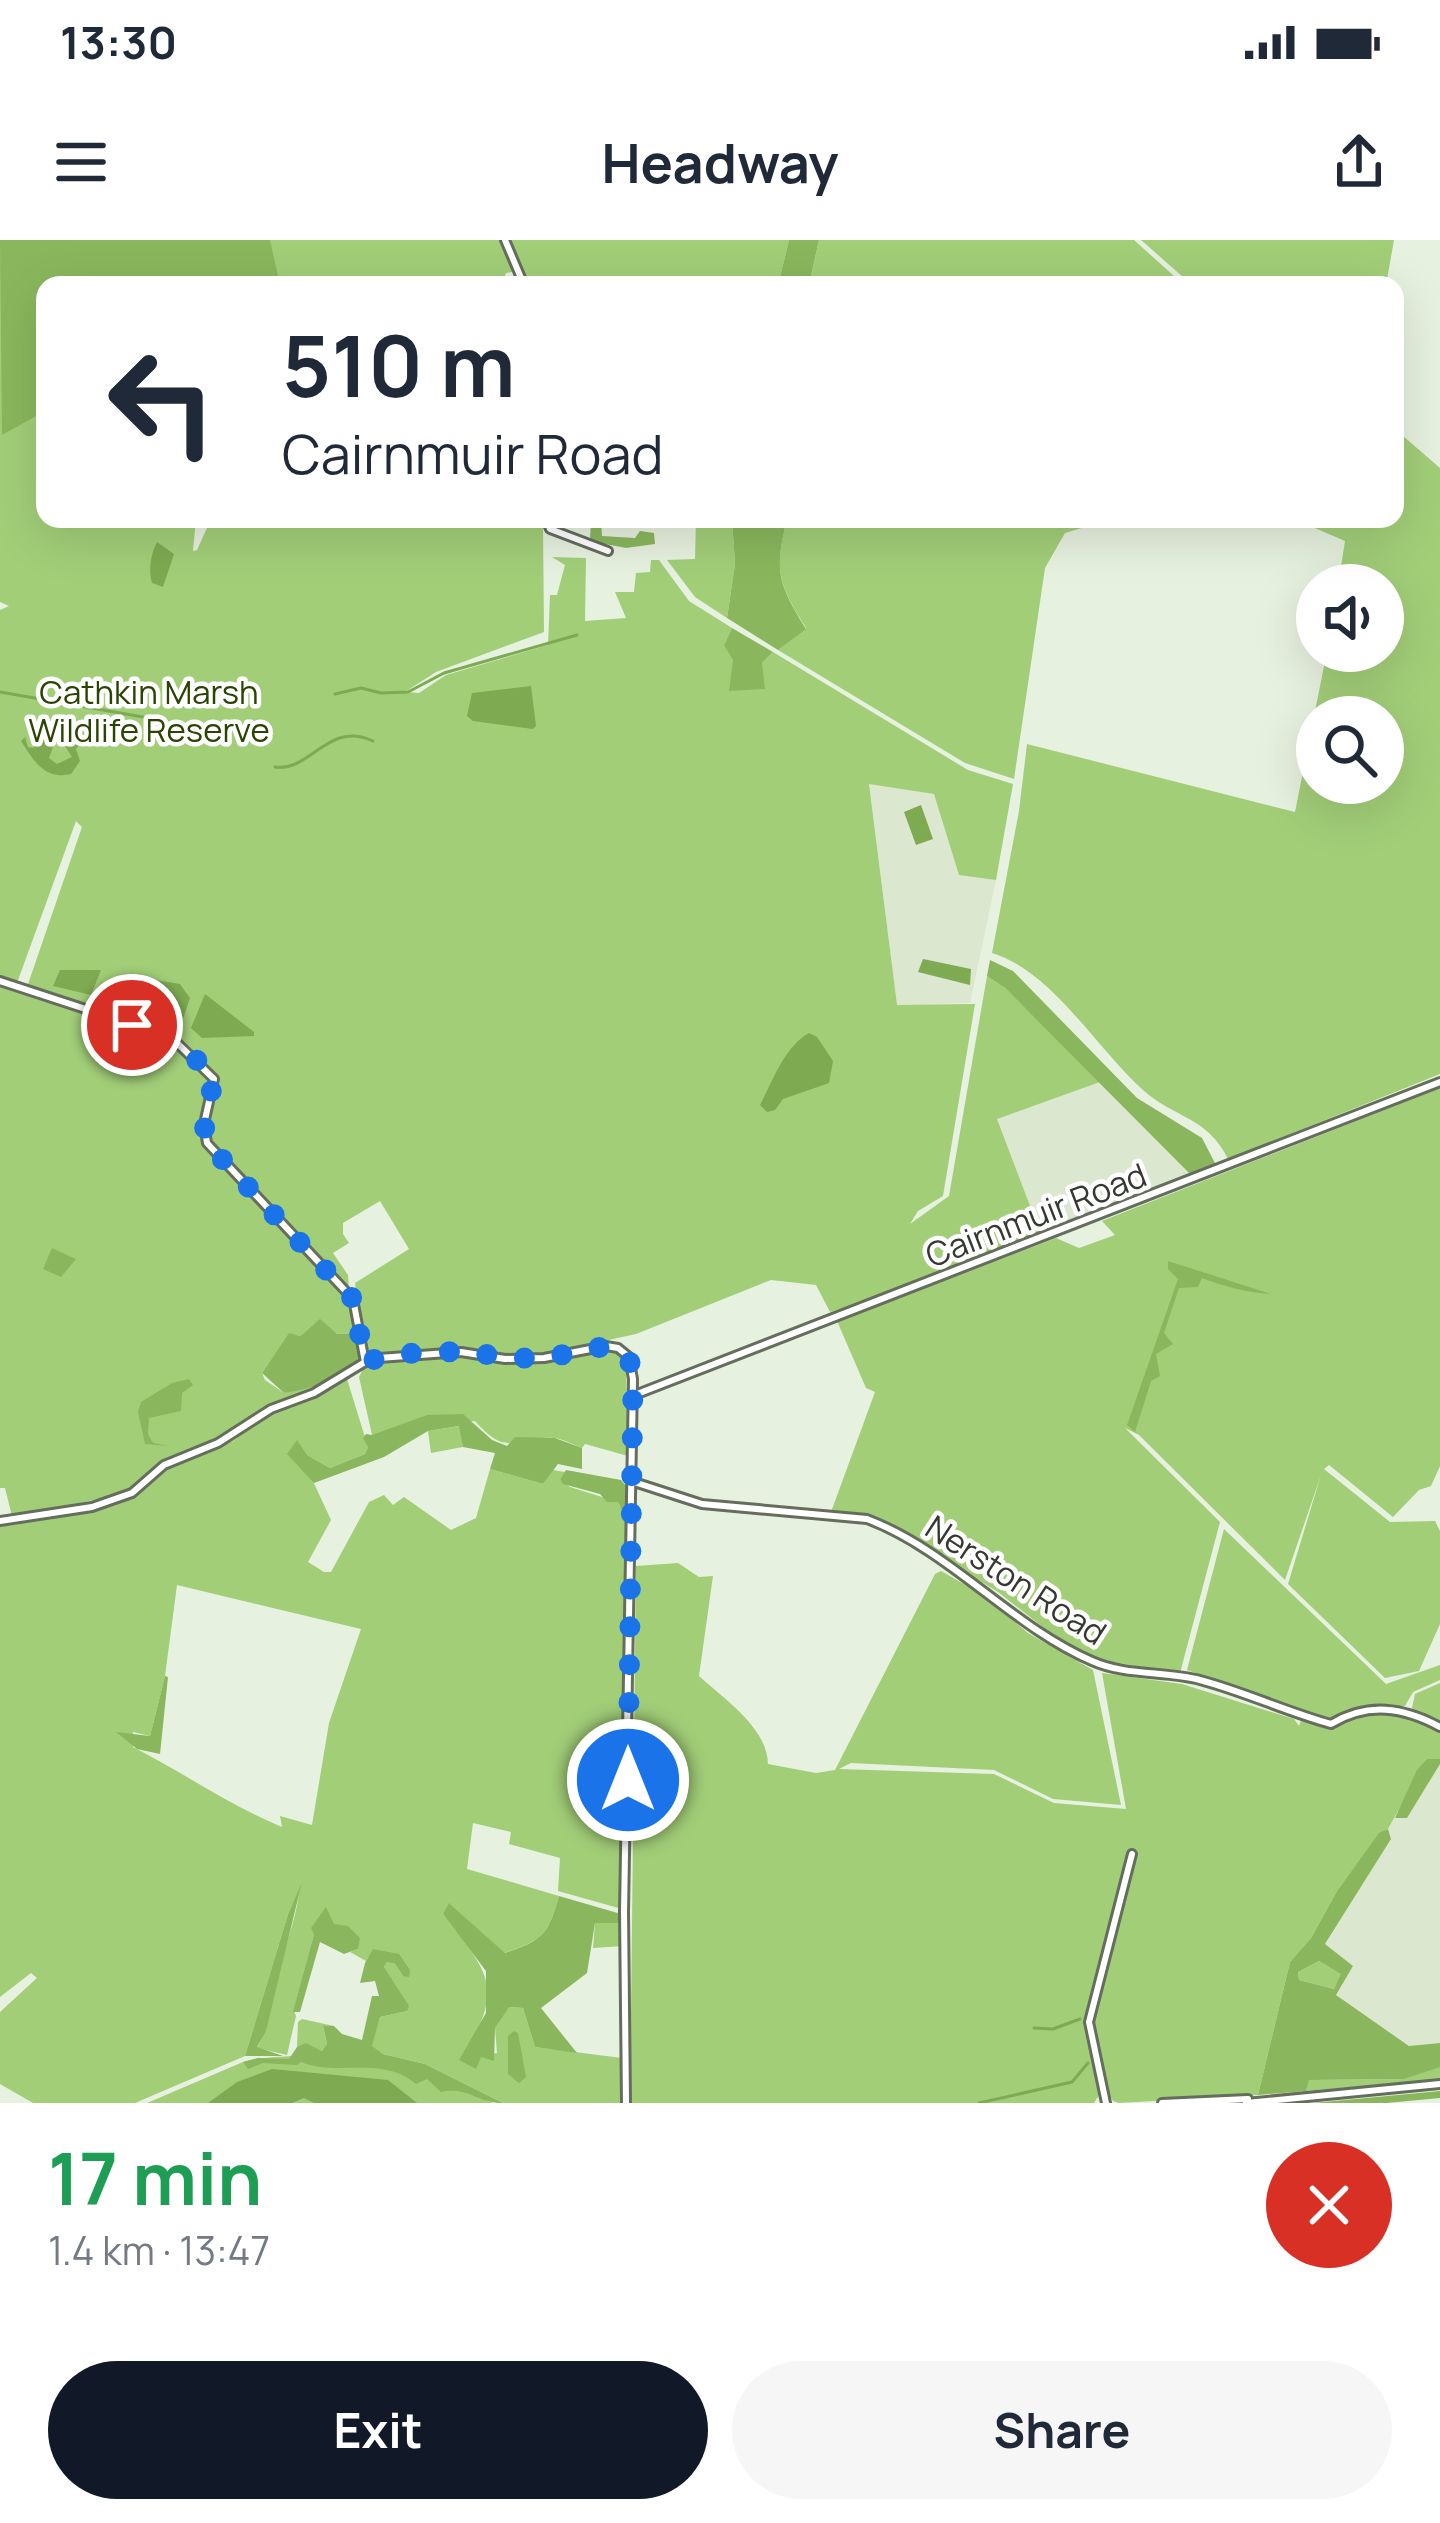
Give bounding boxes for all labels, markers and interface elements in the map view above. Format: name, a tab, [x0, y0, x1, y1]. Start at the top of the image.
text: 13:30	[60, 11, 177, 73]
text: Headway	[602, 125, 838, 199]
icon: menu	[48, 129, 114, 195]
icon: share	[1326, 129, 1392, 195]
text: 510 m	[282, 307, 516, 422]
icon: left	[84, 324, 240, 480]
text: Cairnmuir Road	[282, 416, 664, 490]
map controls	[1296, 564, 1404, 804]
button: sound	[1296, 564, 1404, 672]
park label: Cathkin Marsh Wildlife Reserve	[28, 669, 270, 752]
button: search	[1296, 696, 1404, 804]
pin	[81, 974, 183, 1076]
icon: arrive	[99, 992, 165, 1058]
street label: Cairnmuir Road	[919, 1152, 1153, 1277]
street label: Nerston Road	[917, 1504, 1115, 1655]
position arrow	[565, 1717, 691, 1843]
text: 17 min	[48, 2128, 262, 2227]
button: close	[1266, 2142, 1392, 2268]
text: 1.4 km · 13:47	[48, 2223, 270, 2277]
button: Exit	[48, 2361, 708, 2499]
button: Share	[732, 2361, 1392, 2499]

